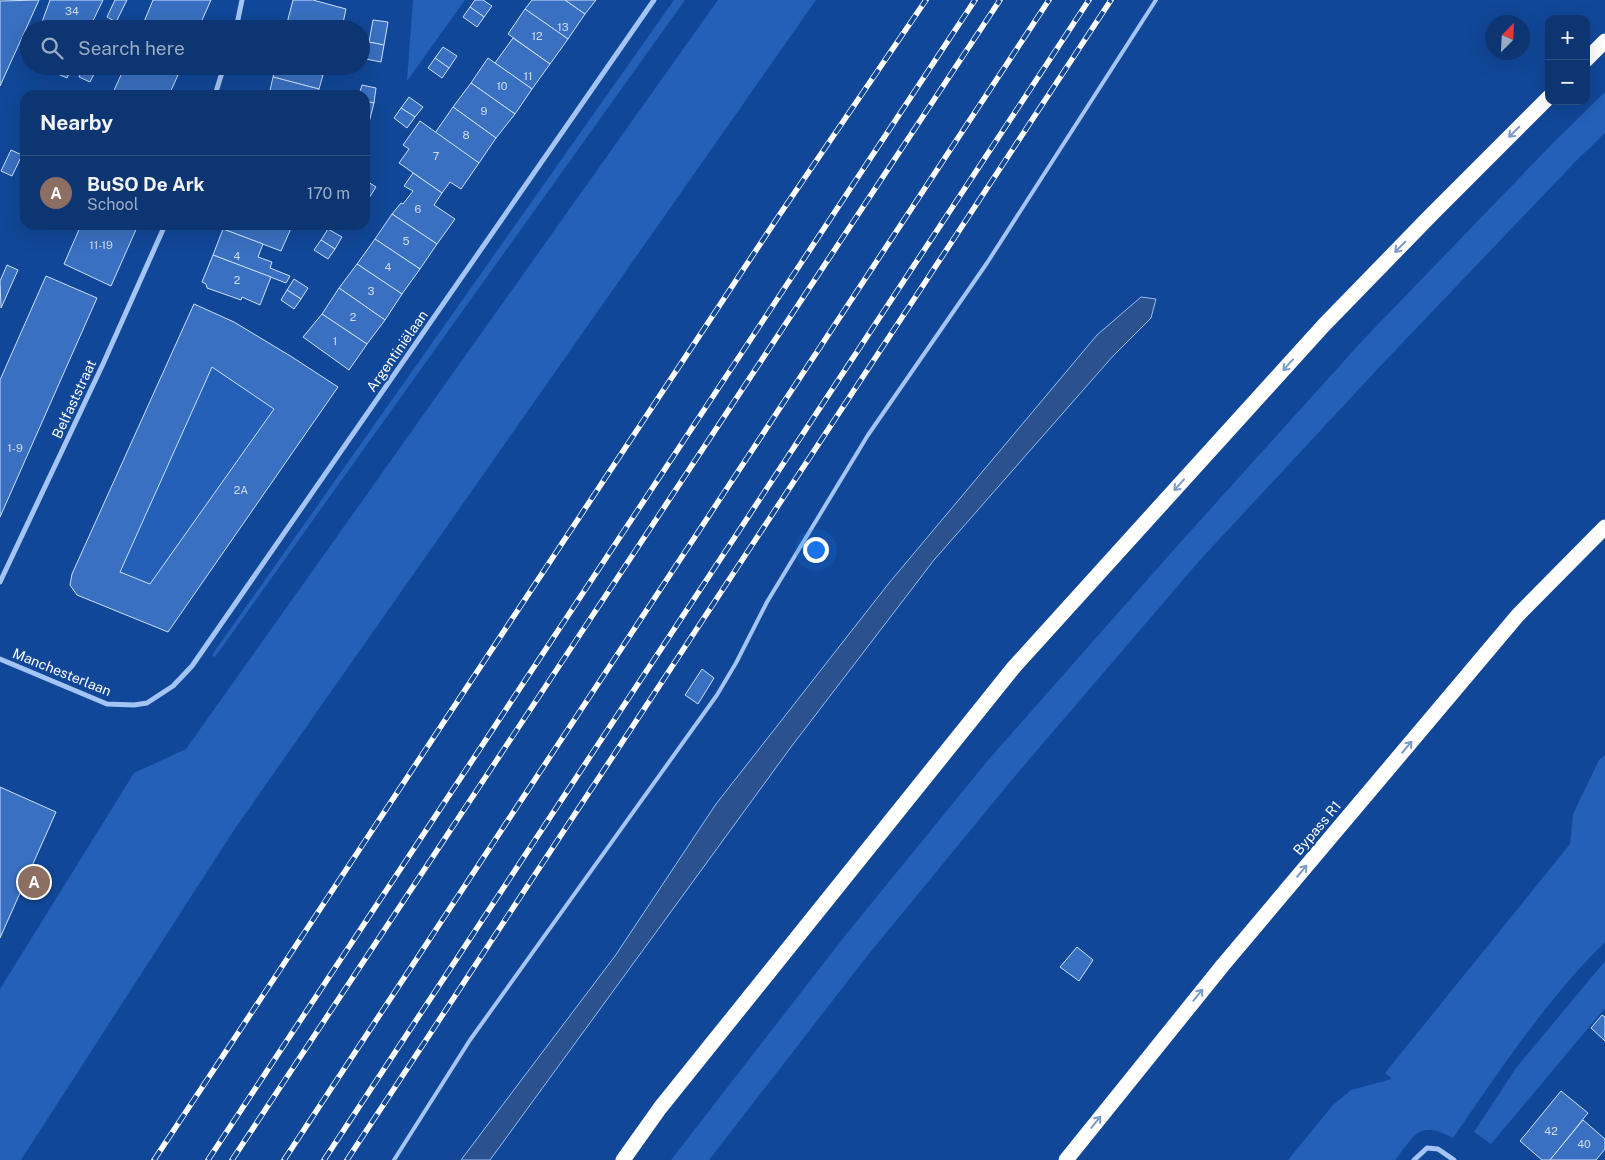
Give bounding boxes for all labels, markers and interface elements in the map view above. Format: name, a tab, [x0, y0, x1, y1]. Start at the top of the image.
house number: 34	[65, 5, 79, 17]
north arrow	[1485, 15, 1530, 60]
map controls	[1545, 15, 1590, 105]
button: +	[1545, 15, 1590, 60]
search box	[20, 20, 370, 75]
house number: 13	[557, 21, 569, 33]
house number: 12	[531, 30, 543, 42]
icon: search	[38, 34, 66, 62]
text: Search here	[78, 37, 185, 59]
button: −	[1545, 60, 1590, 105]
house number: 11	[524, 70, 532, 82]
house number: 10	[496, 80, 508, 92]
house number: 9	[481, 105, 488, 117]
text: Nearby	[40, 110, 113, 135]
one-way arrow	[1508, 126, 1520, 138]
house number: 8	[462, 129, 470, 141]
house number: 7	[433, 150, 440, 162]
text: BuSO De Ark	[87, 173, 205, 195]
text: A	[50, 184, 62, 203]
text: 170 m	[307, 184, 350, 203]
text: School	[87, 195, 138, 214]
house number: 6	[415, 203, 422, 215]
house number: 5	[402, 235, 410, 247]
house number: 11-19	[89, 239, 113, 251]
one-way arrow	[1394, 241, 1406, 253]
house number: 4	[234, 250, 241, 262]
house number: 4	[385, 261, 392, 273]
house number: 2	[234, 274, 241, 286]
house number: 3	[368, 285, 375, 297]
street label: Argentiniëlaan	[363, 307, 431, 395]
house number: 2	[350, 311, 357, 323]
house number: 1	[333, 335, 337, 347]
street label: Belfaststraat	[49, 357, 99, 441]
one-way arrow	[1282, 359, 1294, 372]
house number: 1-9	[7, 442, 23, 454]
one-way arrow	[1173, 479, 1185, 492]
house number: 2A	[234, 484, 248, 496]
your location	[803, 537, 829, 563]
street label: Manchesterlaan	[10, 645, 114, 699]
one-way arrow	[1402, 740, 1413, 753]
street label: Bypass R1	[1290, 798, 1344, 858]
pin: A	[18, 863, 50, 901]
one-way arrow	[1297, 864, 1308, 877]
one-way arrow	[1193, 989, 1204, 1002]
one-way arrow	[1091, 1116, 1102, 1129]
house number: 42	[1544, 1125, 1558, 1137]
house number: 40	[1577, 1138, 1591, 1150]

